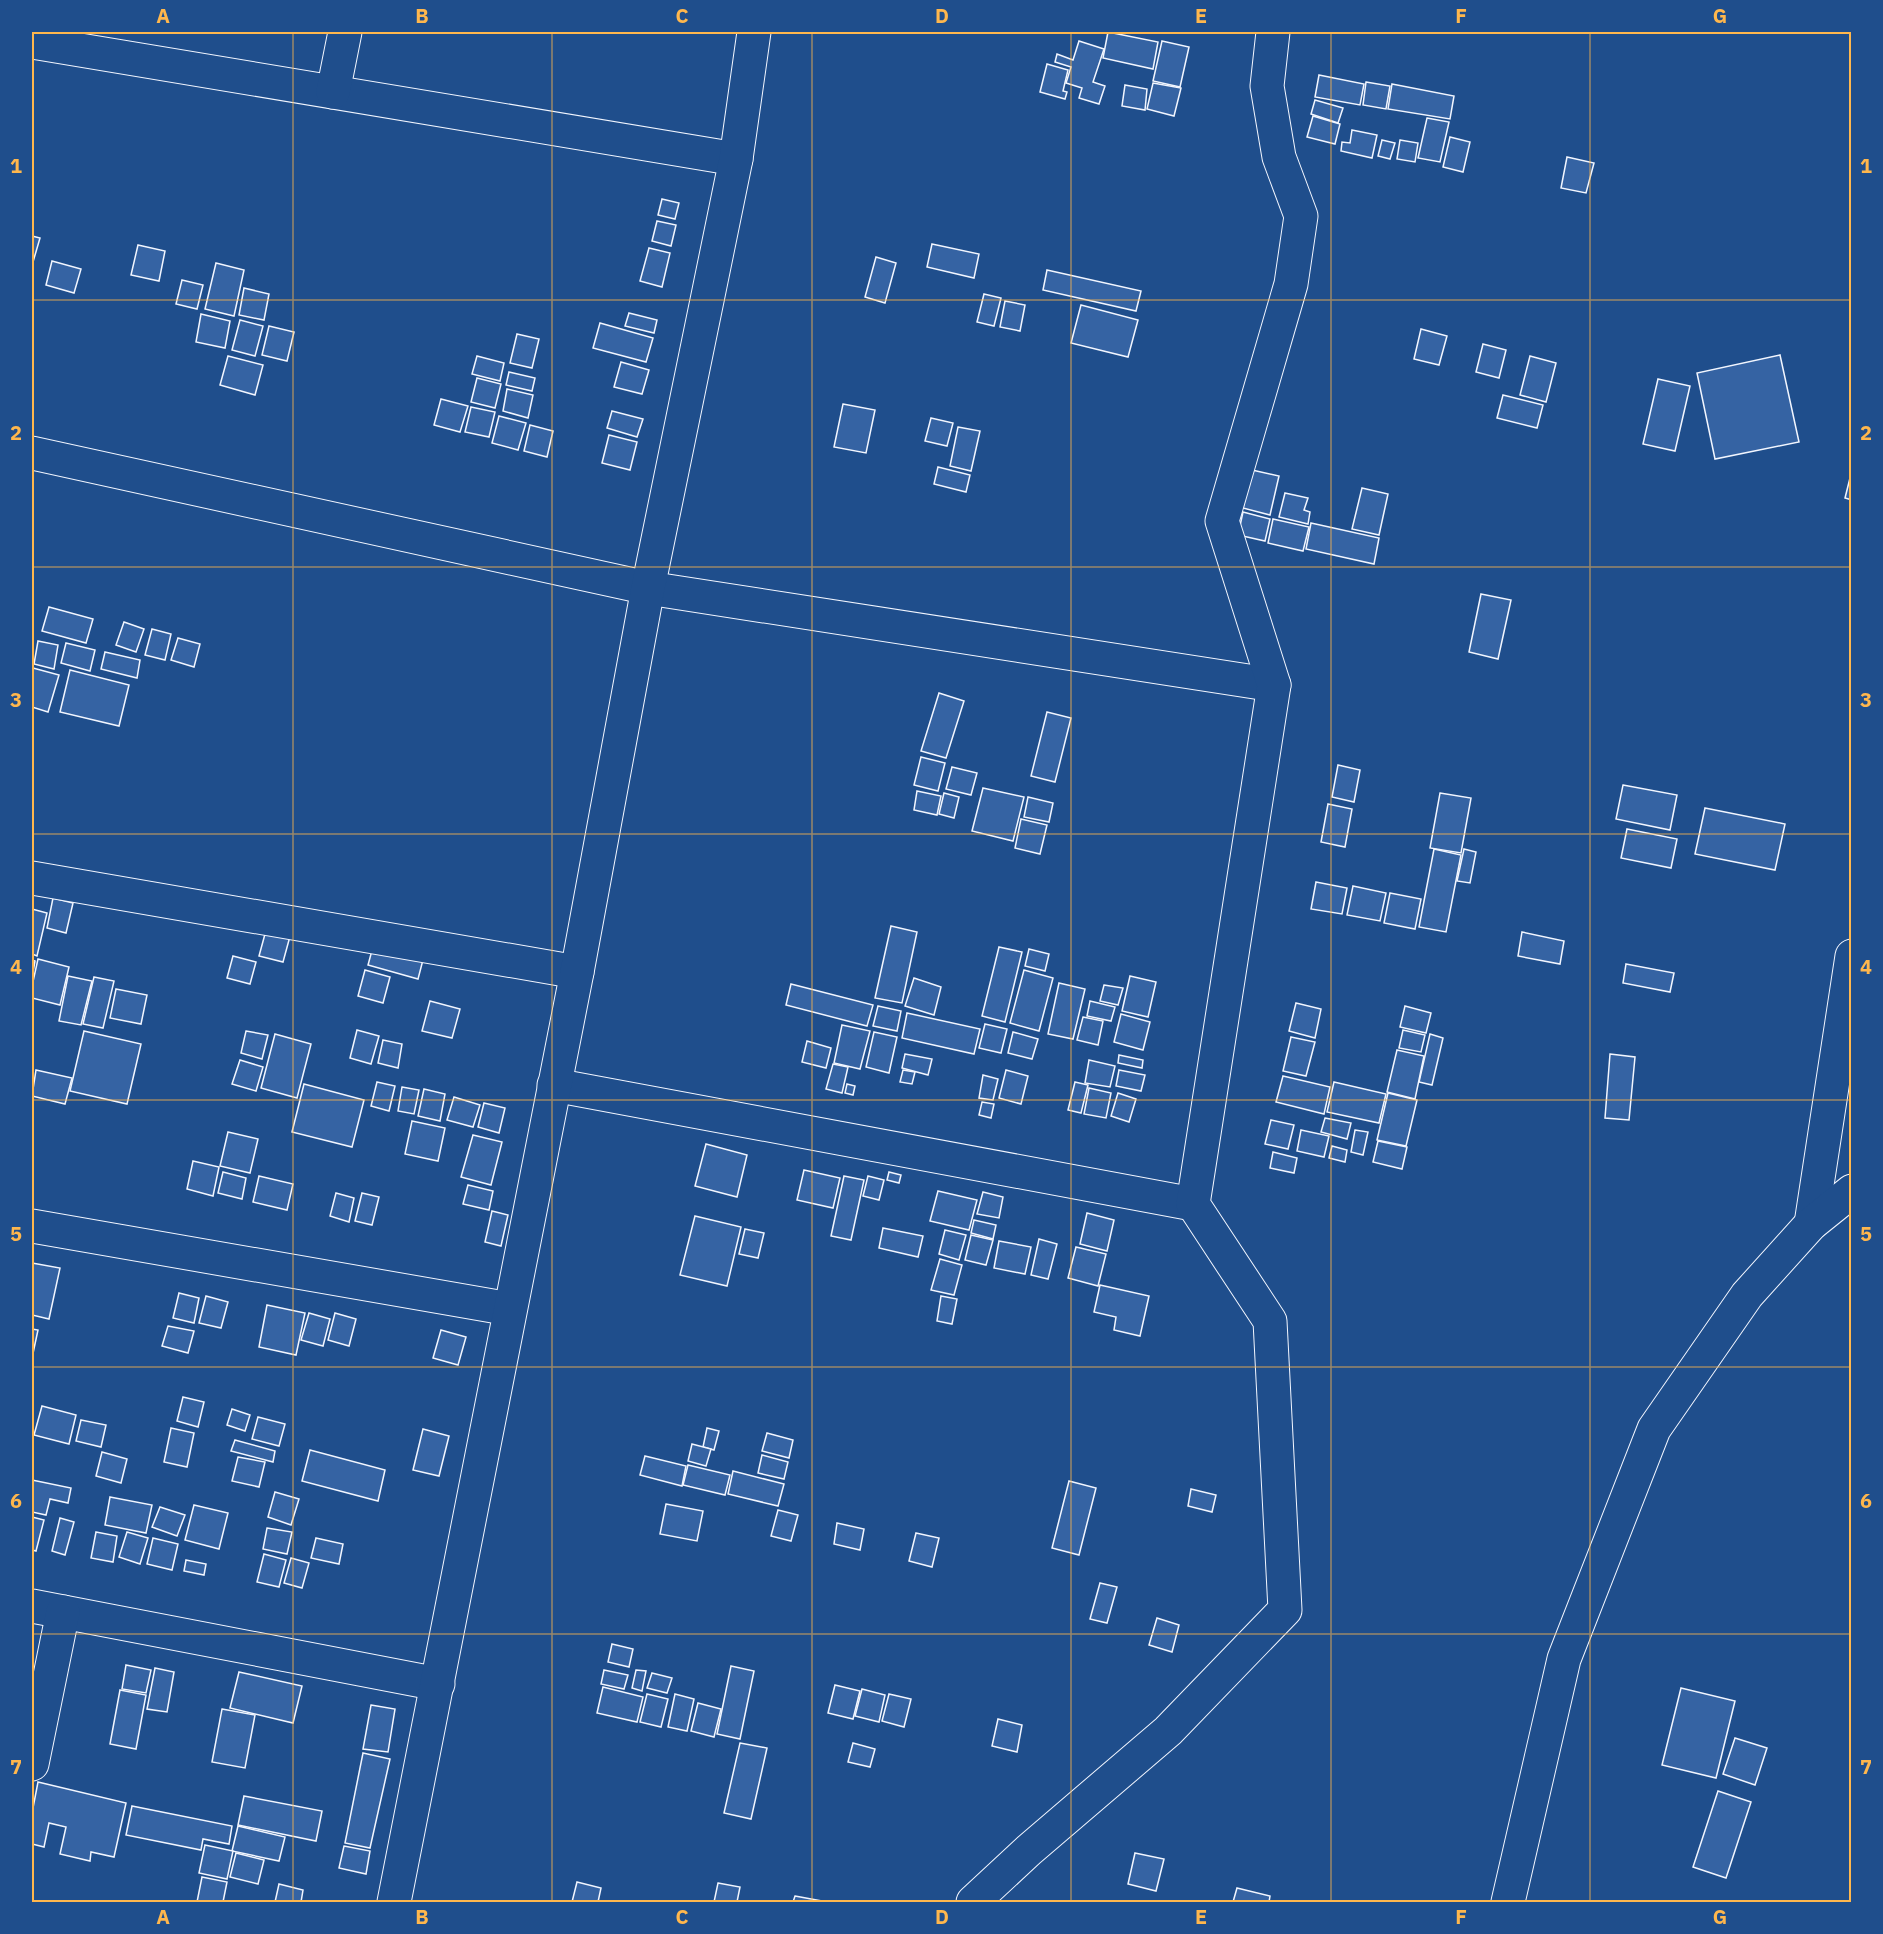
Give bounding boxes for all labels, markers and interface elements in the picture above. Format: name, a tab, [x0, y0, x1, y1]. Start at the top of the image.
text: A	[156, 2, 170, 29]
text: B	[415, 2, 429, 29]
text: C	[675, 2, 689, 29]
text: D	[935, 2, 949, 29]
text: E	[1195, 2, 1207, 29]
text: F	[1455, 2, 1467, 29]
text: G	[1713, 2, 1727, 29]
text: 1	[10, 152, 22, 179]
text: 1	[1860, 152, 1872, 179]
text: 2	[10, 419, 22, 446]
text: 2	[1860, 419, 1872, 446]
text: 3	[10, 686, 22, 713]
text: 3	[1860, 686, 1872, 713]
text: 4	[10, 953, 22, 980]
text: 4	[1860, 953, 1872, 980]
text: 5	[10, 1220, 22, 1247]
text: 5	[1860, 1220, 1872, 1247]
text: 6	[10, 1487, 22, 1514]
text: 6	[1860, 1487, 1872, 1514]
text: 7	[10, 1753, 22, 1780]
text: 7	[1860, 1753, 1872, 1780]
text: A	[156, 1903, 170, 1930]
text: B	[415, 1903, 429, 1930]
text: C	[675, 1903, 689, 1930]
text: D	[935, 1903, 949, 1930]
text: E	[1195, 1903, 1207, 1930]
text: F	[1455, 1903, 1467, 1930]
text: G	[1713, 1903, 1727, 1930]

